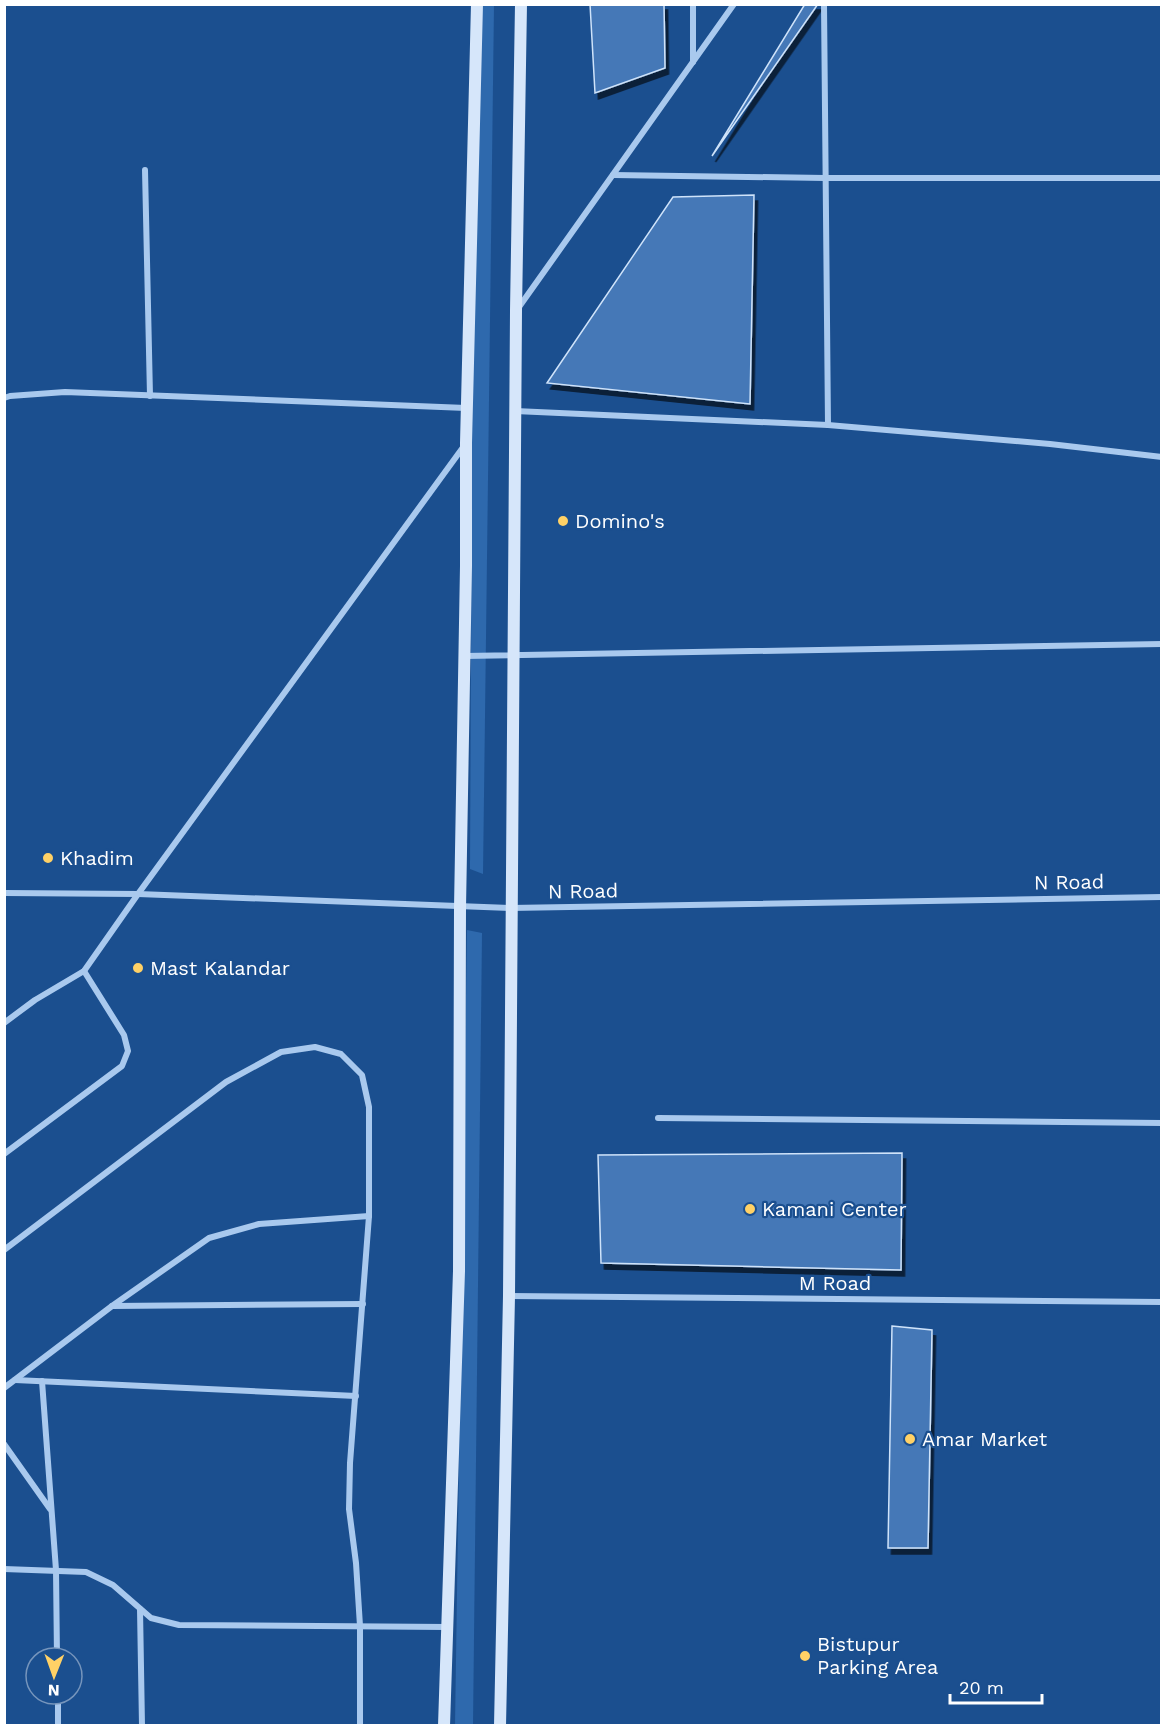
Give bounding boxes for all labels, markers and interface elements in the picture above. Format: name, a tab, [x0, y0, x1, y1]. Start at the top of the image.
place label: Domino's	[575, 509, 665, 533]
marker: Domino's	[556, 514, 570, 528]
place label: Khadim	[60, 846, 134, 870]
marker: Khadim	[41, 851, 55, 865]
street label: N Road	[1034, 869, 1104, 895]
street label: N Road	[548, 878, 618, 904]
place label: Mast Kalandar	[150, 956, 290, 980]
marker: Mast Kalandar	[131, 961, 145, 975]
place label: Kamani Center	[762, 1197, 907, 1221]
marker: Kamani Center	[743, 1202, 757, 1216]
street label: M Road	[799, 1271, 871, 1295]
place label: Amar Market	[922, 1427, 1048, 1451]
marker: Amar Market	[903, 1432, 917, 1446]
place label: Bistupur Parking Area	[817, 1632, 938, 1679]
north arrow	[24, 1646, 84, 1706]
marker: Bistupur Parking Area	[798, 1649, 812, 1663]
scale bar	[950, 1667, 1042, 1705]
text: 20 m	[959, 1677, 1004, 1698]
text: N	[48, 1681, 60, 1700]

